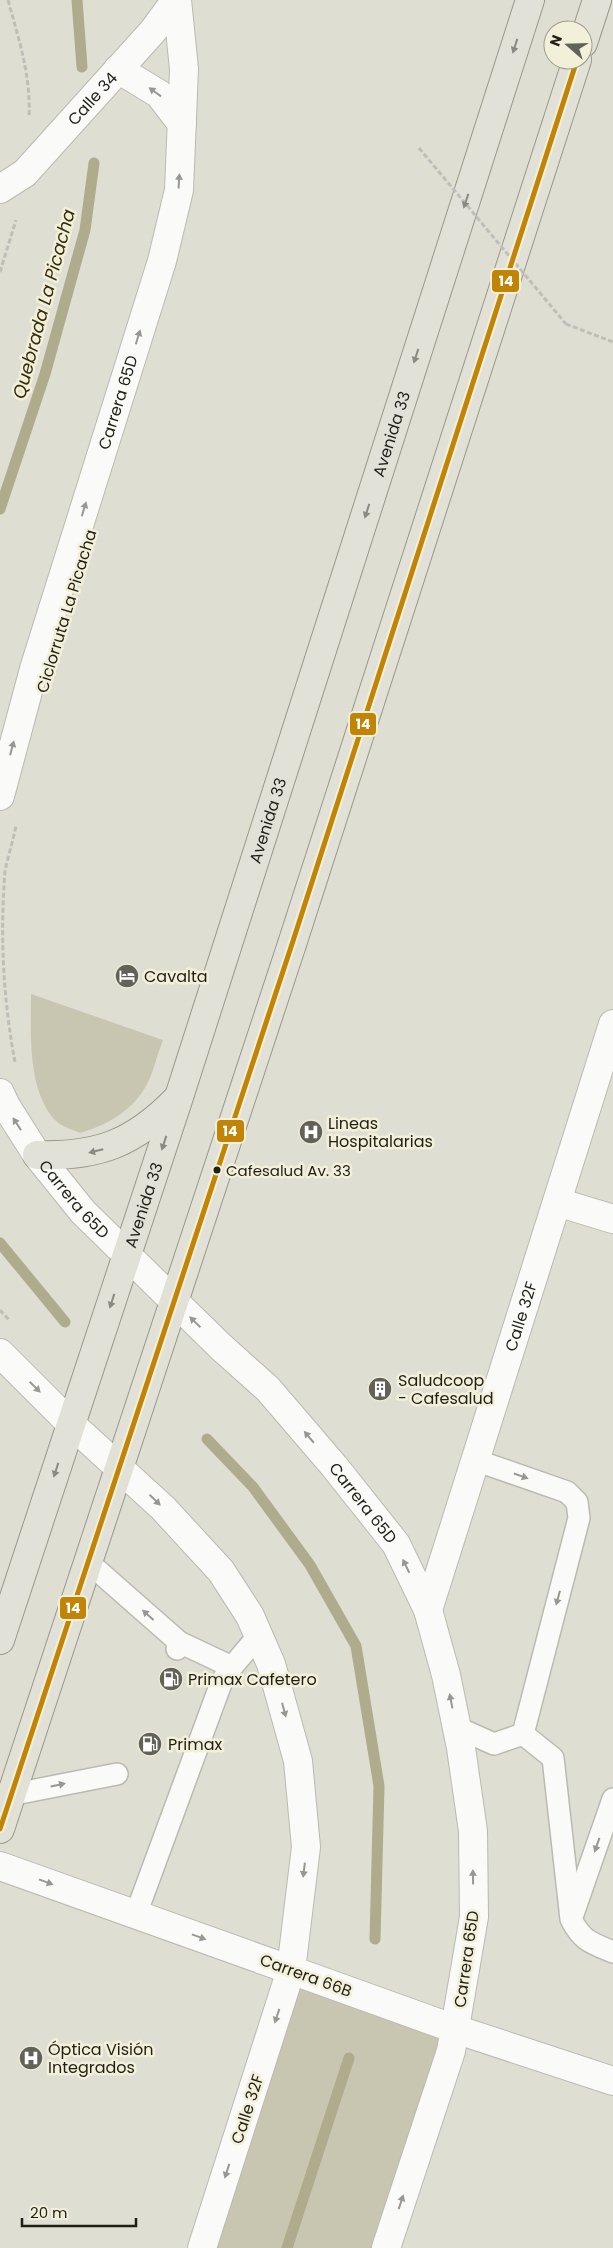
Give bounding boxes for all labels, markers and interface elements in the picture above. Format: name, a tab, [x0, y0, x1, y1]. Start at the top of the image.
north arrow	[543, 20, 593, 70]
text: N	[545, 32, 567, 49]
one-way arrow	[511, 39, 518, 54]
street label: Calle 34	[62, 67, 123, 131]
one-way arrow	[148, 87, 162, 97]
one-way arrow	[176, 172, 184, 188]
one-way arrow	[461, 194, 469, 209]
water label: Quebrada La Picacha	[6, 206, 81, 402]
line badge: 14	[491, 269, 520, 293]
text: 14	[499, 271, 513, 291]
one-way arrow	[134, 330, 142, 345]
one-way arrow	[412, 349, 420, 364]
street label: Carrera 65D	[93, 352, 144, 452]
street label: Avenida 33	[367, 388, 416, 480]
one-way arrow	[80, 501, 88, 516]
one-way arrow	[362, 503, 370, 518]
street label: Ciclorruta La Picacha	[31, 527, 102, 696]
line badge: 14	[349, 712, 377, 736]
text: 14	[356, 714, 370, 734]
one-way arrow	[8, 741, 16, 756]
street label: Avenida 33	[243, 775, 292, 866]
hotel icon: Cavalta	[114, 963, 140, 989]
place label: Cavalta	[144, 965, 208, 988]
place label: Lineas Hospitalarias	[328, 1112, 433, 1153]
one-way arrow	[13, 1118, 22, 1131]
line badge: 14	[216, 1119, 245, 1143]
hospital icon: Lineas Hospitalarias	[298, 1119, 324, 1145]
text: 14	[223, 1121, 237, 1141]
one-way arrow	[160, 1136, 168, 1151]
one-way arrow	[88, 1147, 103, 1155]
street label: Carrera 65D	[33, 1155, 114, 1244]
street label: Avenida 33	[119, 1159, 169, 1251]
place label: Cafesalud Av. 33	[226, 1160, 351, 1181]
marker: Cafesalud Av. 33	[212, 1165, 222, 1175]
street label: Calle 32F	[499, 1279, 543, 1354]
one-way arrow	[108, 1294, 116, 1309]
one-way arrow	[189, 1316, 201, 1328]
place label: Saludcoop - Cafesalud	[398, 1369, 494, 1410]
building icon: Saludcoop - Cafesalud	[367, 1376, 393, 1402]
one-way arrow	[29, 1381, 41, 1393]
one-way arrow	[303, 1431, 315, 1443]
street label: Carrera 65D	[323, 1458, 402, 1548]
one-way arrow	[52, 1463, 60, 1478]
one-way arrow	[513, 1473, 528, 1481]
one-way arrow	[149, 1494, 161, 1506]
one-way arrow	[402, 1559, 410, 1573]
one-way arrow	[554, 1591, 562, 1606]
line badge: 14	[59, 1596, 87, 1620]
text: 14	[66, 1598, 80, 1618]
one-way arrow	[142, 1609, 155, 1620]
fuel station icon: Primax Cafetero	[158, 1666, 184, 1692]
place label: Primax Cafetero	[188, 1668, 317, 1691]
one-way arrow	[447, 1692, 455, 1708]
one-way arrow	[280, 1702, 288, 1717]
fuel station icon: Primax	[137, 1731, 163, 1757]
place label: Primax	[168, 1733, 222, 1756]
one-way arrow	[50, 1781, 66, 1789]
one-way arrow	[593, 1838, 601, 1853]
one-way arrow	[300, 1862, 308, 1878]
one-way arrow	[469, 1868, 477, 1884]
one-way arrow	[39, 1878, 54, 1886]
street label: Carrera 65D	[448, 1909, 485, 2009]
one-way arrow	[192, 1933, 207, 1941]
street label: Carrera 66B	[257, 1948, 355, 2003]
one-way arrow	[272, 2009, 280, 2024]
place label: Óptica Visión Integrados	[48, 2038, 153, 2079]
hospital icon: Óptica Visión Integrados	[18, 2045, 44, 2071]
street label: Calle 32F	[225, 2071, 270, 2147]
one-way arrow	[223, 2164, 231, 2179]
one-way arrow	[398, 2194, 405, 2209]
scale bar	[22, 2196, 136, 2228]
text: 20 m	[30, 2202, 68, 2223]

